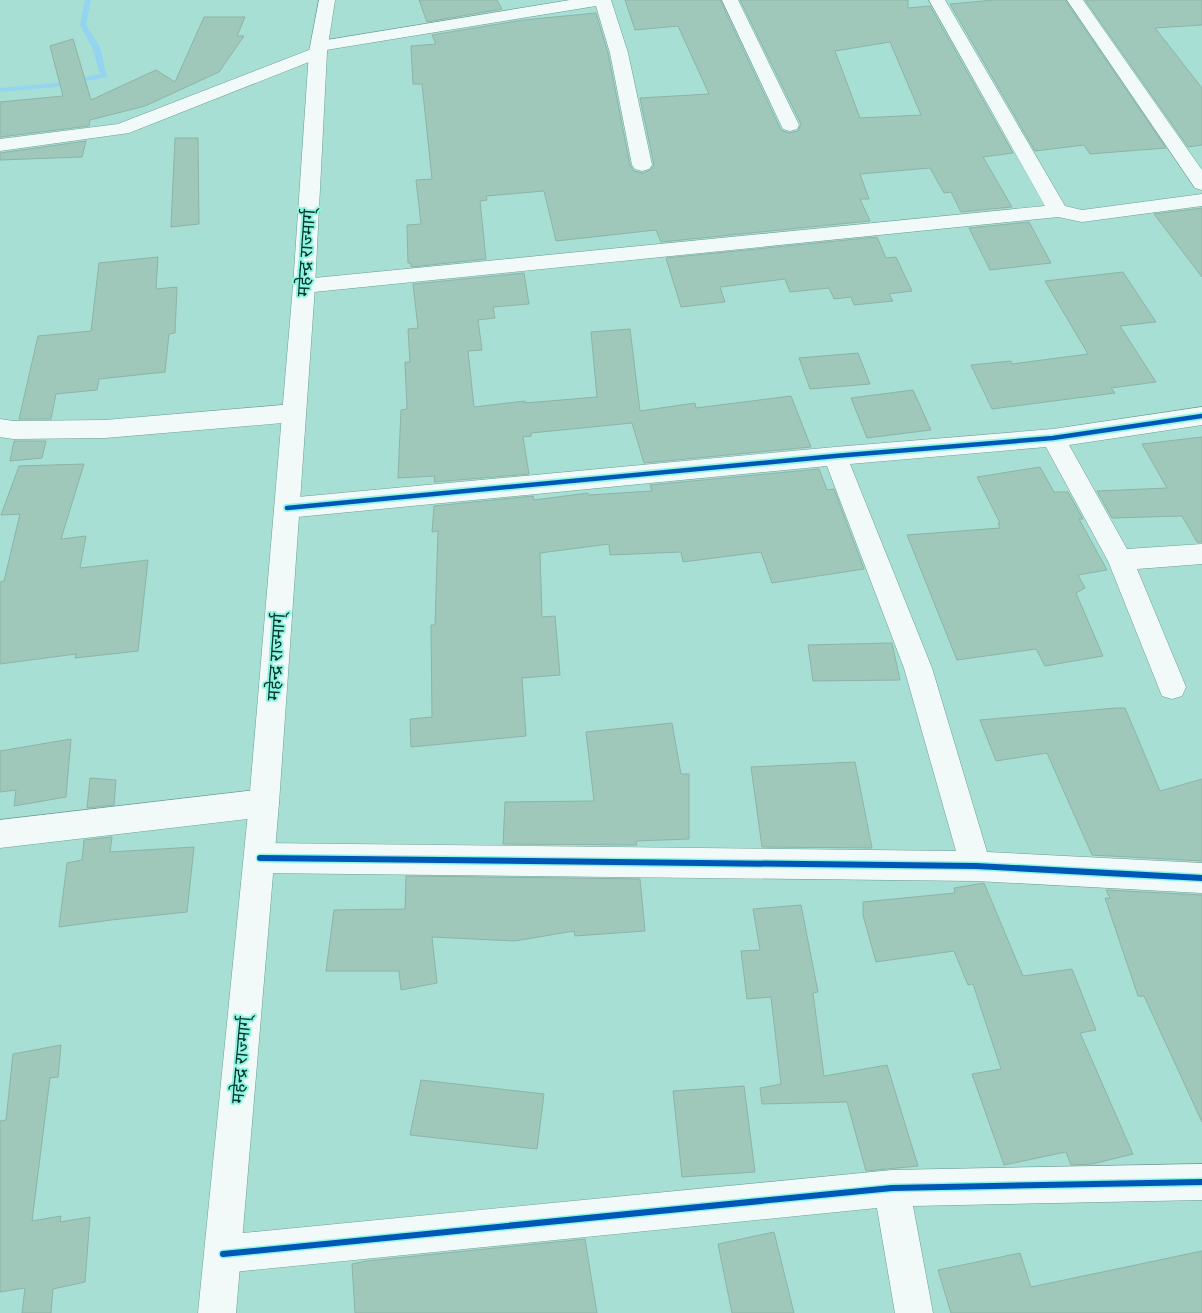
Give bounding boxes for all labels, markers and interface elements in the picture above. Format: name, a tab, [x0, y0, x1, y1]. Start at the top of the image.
street label: महेन्द्र राज्मार्ग्	[292, 206, 320, 297]
street label: महेन्द्र राज्मार्ग्	[262, 610, 290, 701]
street label: महेन्द्र राज्मार्ग्	[226, 1013, 256, 1104]

